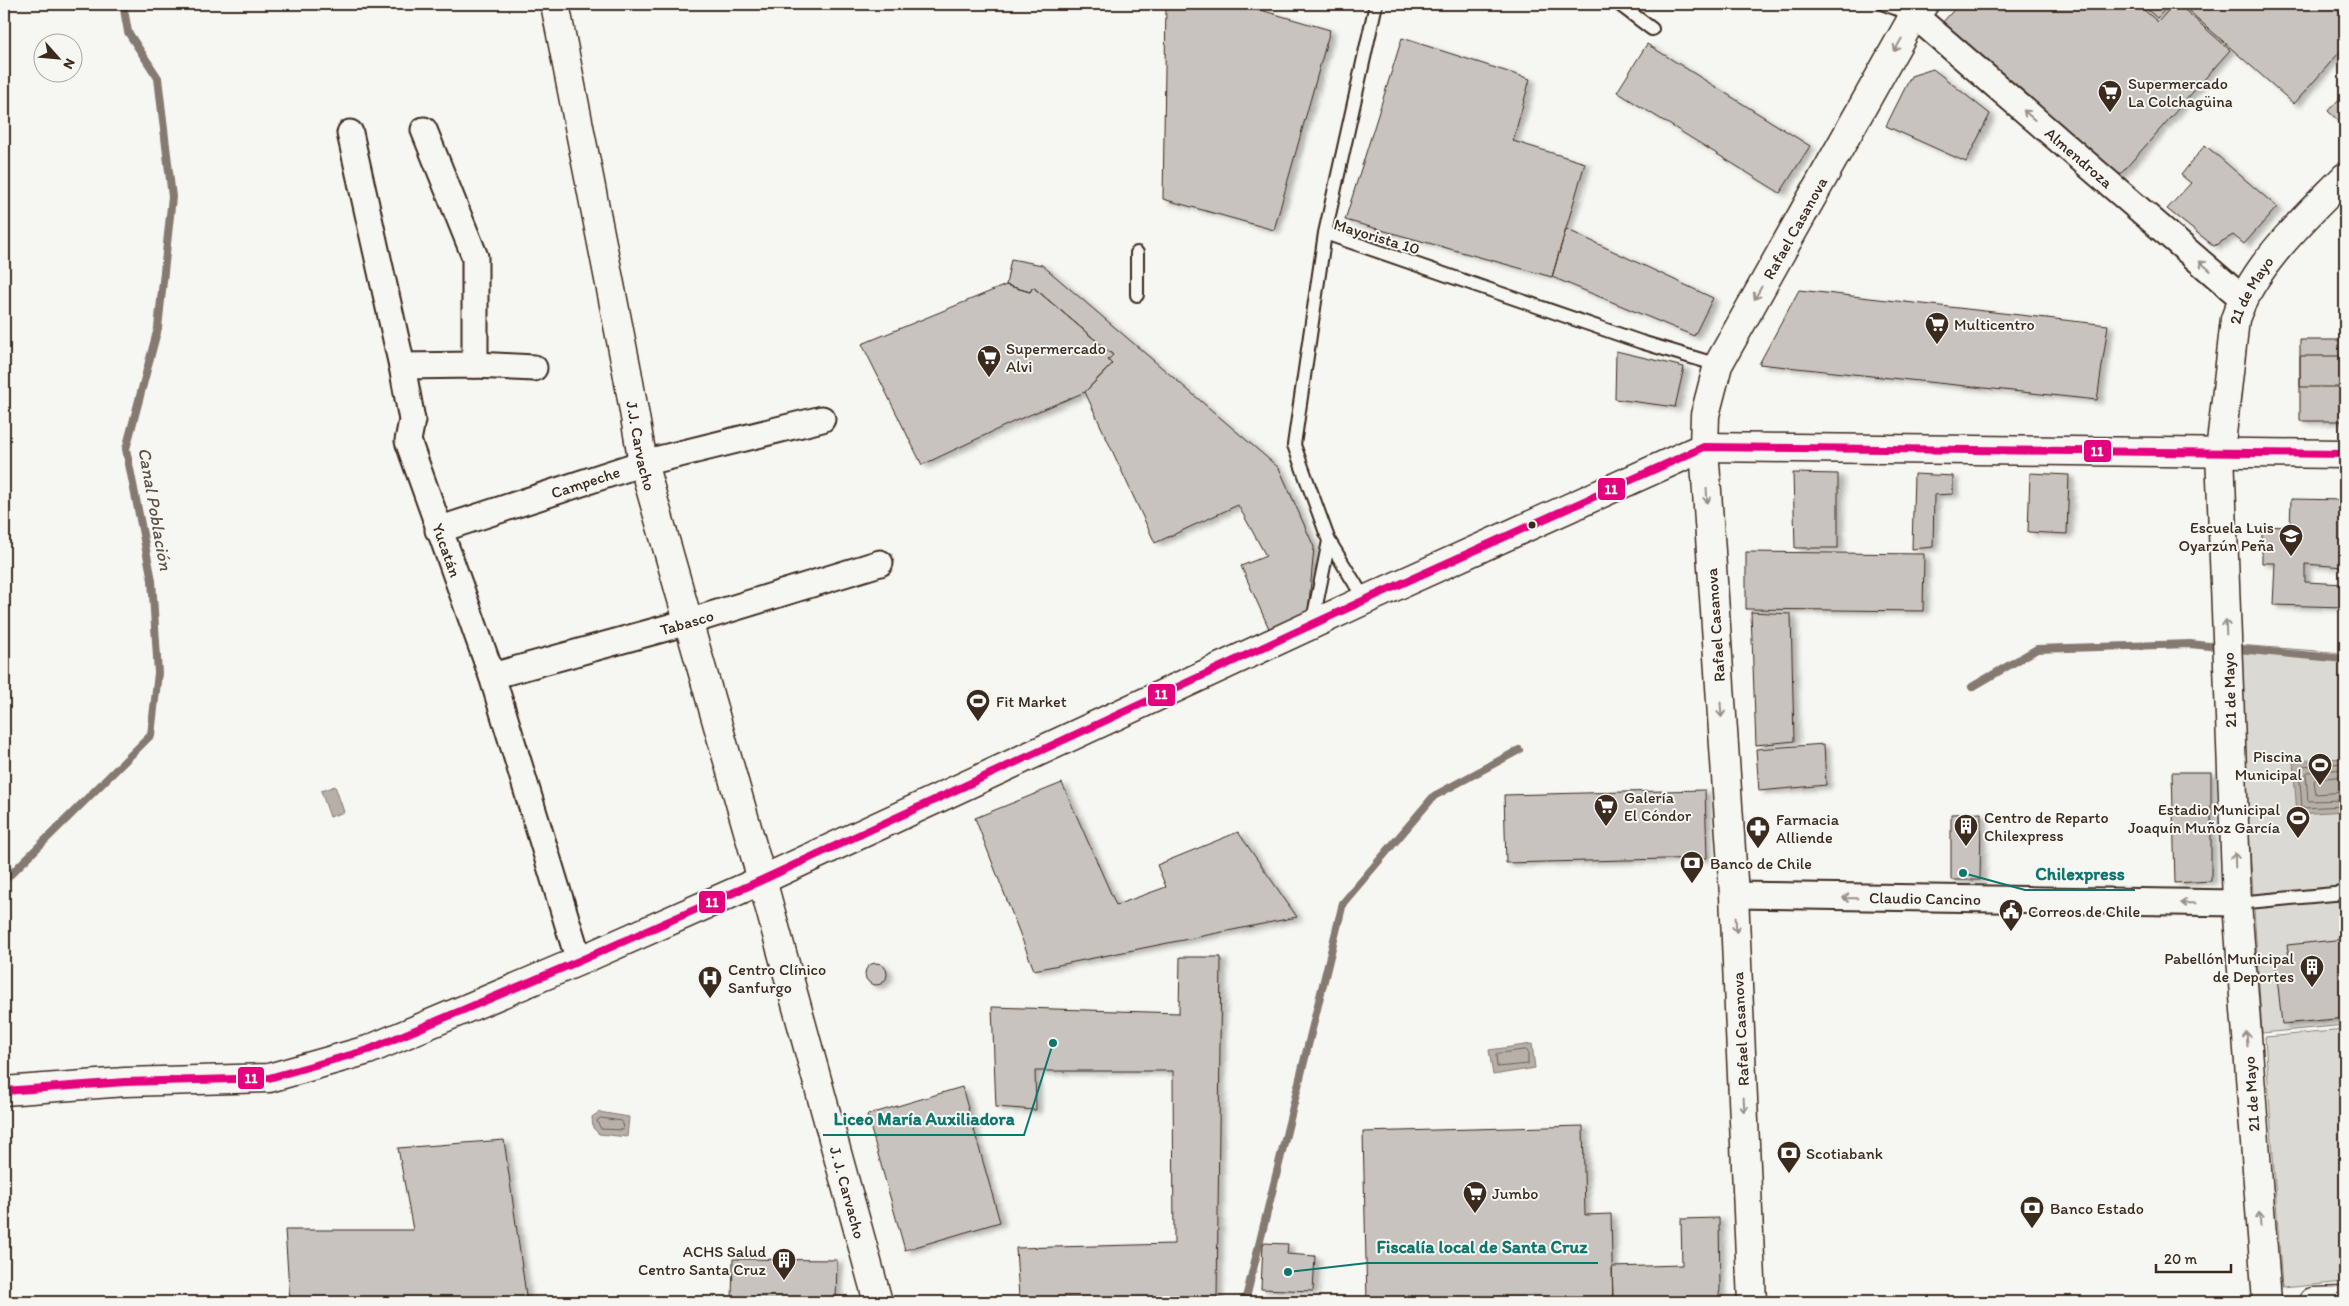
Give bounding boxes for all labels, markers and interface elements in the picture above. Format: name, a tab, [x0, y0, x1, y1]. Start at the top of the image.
north arrow	[32, 32, 82, 82]
one-way arrow	[1893, 37, 1902, 52]
text: N	[59, 56, 79, 72]
place label: Supermercado La Colchagüina	[2128, 74, 2233, 111]
supermarket icon: Supermercado La Colchagüina	[2097, 79, 2123, 113]
one-way arrow	[2023, 109, 2036, 120]
street label: Almendroza	[2041, 123, 2117, 193]
street label: Rafael Casanova	[1759, 173, 1832, 283]
street label: Mayorista 10	[1332, 214, 1422, 259]
street label: 21 de Mayo	[2225, 253, 2278, 325]
one-way arrow	[2199, 261, 2212, 272]
one-way arrow	[1753, 286, 1763, 301]
supermarket icon: Multicentro	[1924, 311, 1950, 345]
place label: Multicentro	[1954, 315, 2035, 334]
place label: Supermercado Alvi	[1006, 339, 1106, 376]
supermarket icon: Supermercado Alvi	[976, 344, 1002, 378]
street label: J.J. Carvacho	[622, 399, 659, 493]
line badge: 11	[2083, 439, 2112, 463]
text: 11	[2091, 443, 2104, 460]
water label: Canal Población	[133, 446, 177, 573]
street label: Campeche	[549, 462, 623, 502]
line badge: 11	[1597, 477, 1626, 501]
text: 11	[1605, 481, 1618, 498]
one-way arrow	[1702, 488, 1711, 504]
place label: Escuela Luis Oyarzún Peña	[2179, 518, 2274, 555]
unlabelled marker	[1527, 520, 1537, 530]
street label: Yucatán	[428, 521, 465, 580]
school or university icon: Escuela Luis Oyarzún Peña	[2278, 523, 2304, 557]
street label: Rafael Casanova	[1702, 567, 1729, 683]
street label: Tabasco	[658, 606, 716, 639]
one-way arrow	[2222, 620, 2231, 636]
street label: 21 de Mayo	[2219, 652, 2240, 728]
line badge: 11	[1147, 683, 1176, 707]
text: 11	[1155, 686, 1168, 703]
sports icon: Fit Market	[965, 688, 991, 722]
place label: Fit Market	[996, 692, 1067, 711]
one-way arrow	[1716, 702, 1726, 718]
place label: Piscina Municipal	[2235, 747, 2303, 784]
sports icon: Piscina Municipal	[2307, 752, 2333, 786]
place label: Galería El Cóndor	[1624, 788, 1692, 825]
supermarket icon: Galería El Cóndor	[1593, 793, 1619, 827]
place label: Estadio Municipal Joaquín Muñoz García	[2128, 800, 2281, 837]
sports icon: Estadio Municipal Joaquín Muñoz García	[2285, 805, 2311, 839]
place label: Centro de Reparto Chilexpress	[1984, 808, 2109, 845]
place label: Farmacia Alliende	[1776, 810, 1840, 847]
building icon: Centro de Reparto Chilexpress	[1953, 813, 1979, 847]
pharmacy icon: Farmacia Alliende	[1745, 815, 1771, 849]
bank icon: Banco de Chile	[1679, 850, 1705, 884]
one-way arrow	[2230, 852, 2240, 868]
place label: Banco de Chile	[1710, 854, 1812, 873]
callout: Chilexpress	[2025, 857, 2135, 890]
text: Chilexpress	[2035, 863, 2125, 885]
street label: Claudio Cancino	[1869, 888, 1981, 909]
line badge: 11	[698, 890, 726, 914]
one-way arrow	[1843, 893, 1859, 903]
text: 11	[706, 894, 719, 911]
public building icon: Correos de Chile	[1998, 898, 2024, 932]
one-way arrow	[2180, 898, 2196, 908]
place label: Correos de Chile	[2028, 902, 2140, 921]
one-way arrow	[1731, 917, 1740, 933]
place label: Pabellón Municipal de Deportes	[2164, 949, 2294, 986]
building icon: Pabellón Municipal de Deportes	[2299, 954, 2325, 988]
place label: Centro Clínico Sanfurgo	[728, 960, 826, 997]
hospital icon: Centro Clínico Sanfurgo	[697, 965, 723, 999]
street label: Rafael Casanova	[1728, 971, 1753, 1087]
one-way arrow	[2242, 1032, 2251, 1048]
street label: 21 de Mayo	[2239, 1056, 2264, 1132]
line badge: 11	[237, 1066, 265, 1090]
text: 11	[245, 1070, 258, 1087]
one-way arrow	[1739, 1096, 1748, 1112]
callout: Liceo María Auxiliadora	[823, 1102, 1024, 1135]
text: Liceo María Auxiliadora	[833, 1108, 1015, 1130]
bank icon: Scotiabank	[1776, 1140, 1802, 1174]
street label: J. J. Carvacho	[826, 1144, 869, 1241]
place label: Scotiabank	[1806, 1144, 1883, 1163]
supermarket icon: Jumbo	[1462, 1180, 1488, 1214]
place label: Jumbo	[1492, 1184, 1538, 1203]
bank icon: Banco Estado	[2019, 1195, 2045, 1229]
place label: Banco Estado	[2050, 1199, 2144, 1218]
one-way arrow	[2256, 1211, 2265, 1227]
callout: Fiscalía local de Santa Cruz	[1367, 1230, 1598, 1263]
text: Fiscalía local de Santa Cruz	[1377, 1236, 1588, 1258]
scale bar	[2156, 1241, 2232, 1273]
place label: ACHS Salud Centro Santa Cruz	[638, 1242, 767, 1279]
building icon: ACHS Salud Centro Santa Cruz	[771, 1247, 797, 1281]
text: 20 m	[2164, 1250, 2198, 1268]

